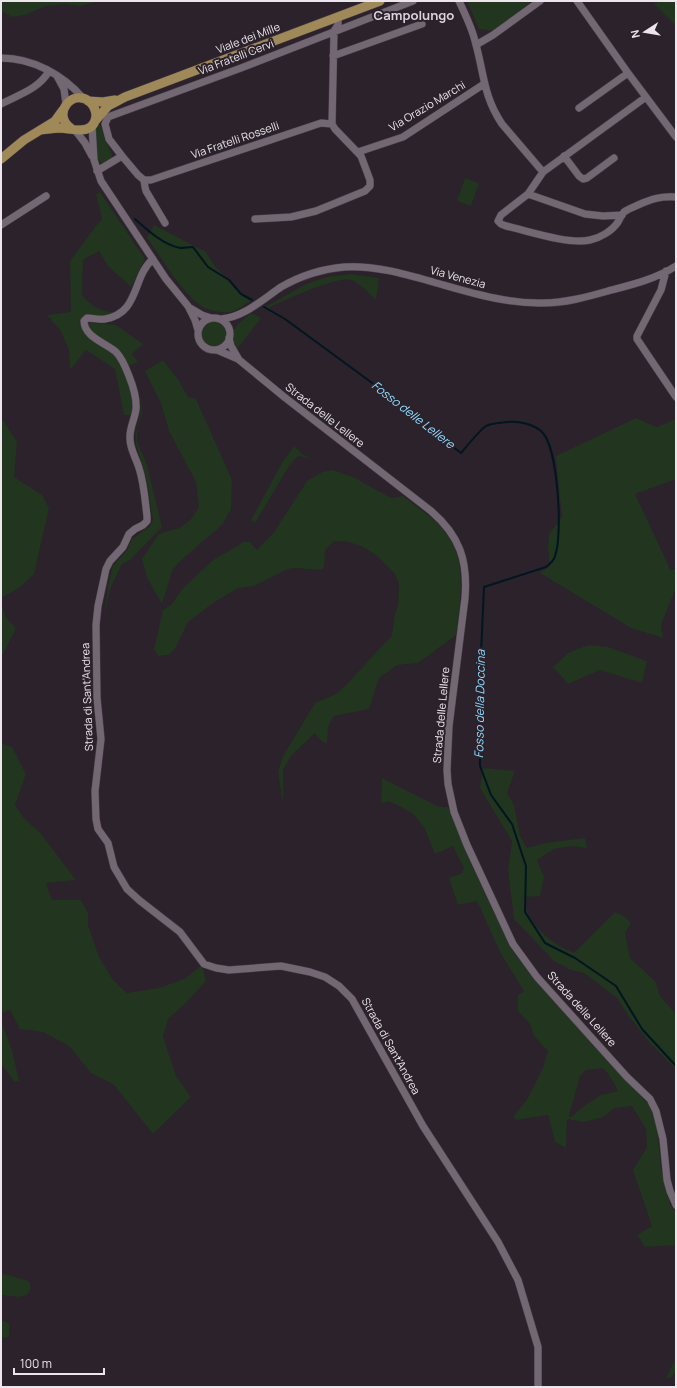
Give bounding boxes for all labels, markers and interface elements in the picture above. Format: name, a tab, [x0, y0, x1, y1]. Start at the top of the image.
district label: Campolungo	[374, 6, 454, 24]
north arrow	[625, 12, 665, 52]
street label: Viale dei Mille	[214, 18, 282, 57]
text: N	[627, 29, 643, 40]
street label: Via Fratelli Cervi	[196, 35, 276, 78]
street label: Via Orazio Marchi	[386, 77, 468, 134]
street label: Via Fratelli Rosselli	[189, 117, 281, 162]
street label: Via Venezia	[429, 262, 488, 291]
water label: Fosso delle Lellere	[368, 377, 459, 453]
street label: Strada delle Lellere	[283, 379, 368, 451]
street label: Strada di Sant'Andrea	[77, 643, 96, 751]
water label: Fosso della Doccina	[470, 648, 489, 758]
street label: Strada delle Lellere	[429, 666, 452, 764]
street label: Strada delle Lellere	[545, 968, 621, 1050]
street label: Strada di Sant'Andrea	[359, 995, 424, 1097]
scale bar	[14, 1350, 104, 1376]
text: 100 m	[20, 1355, 52, 1372]

